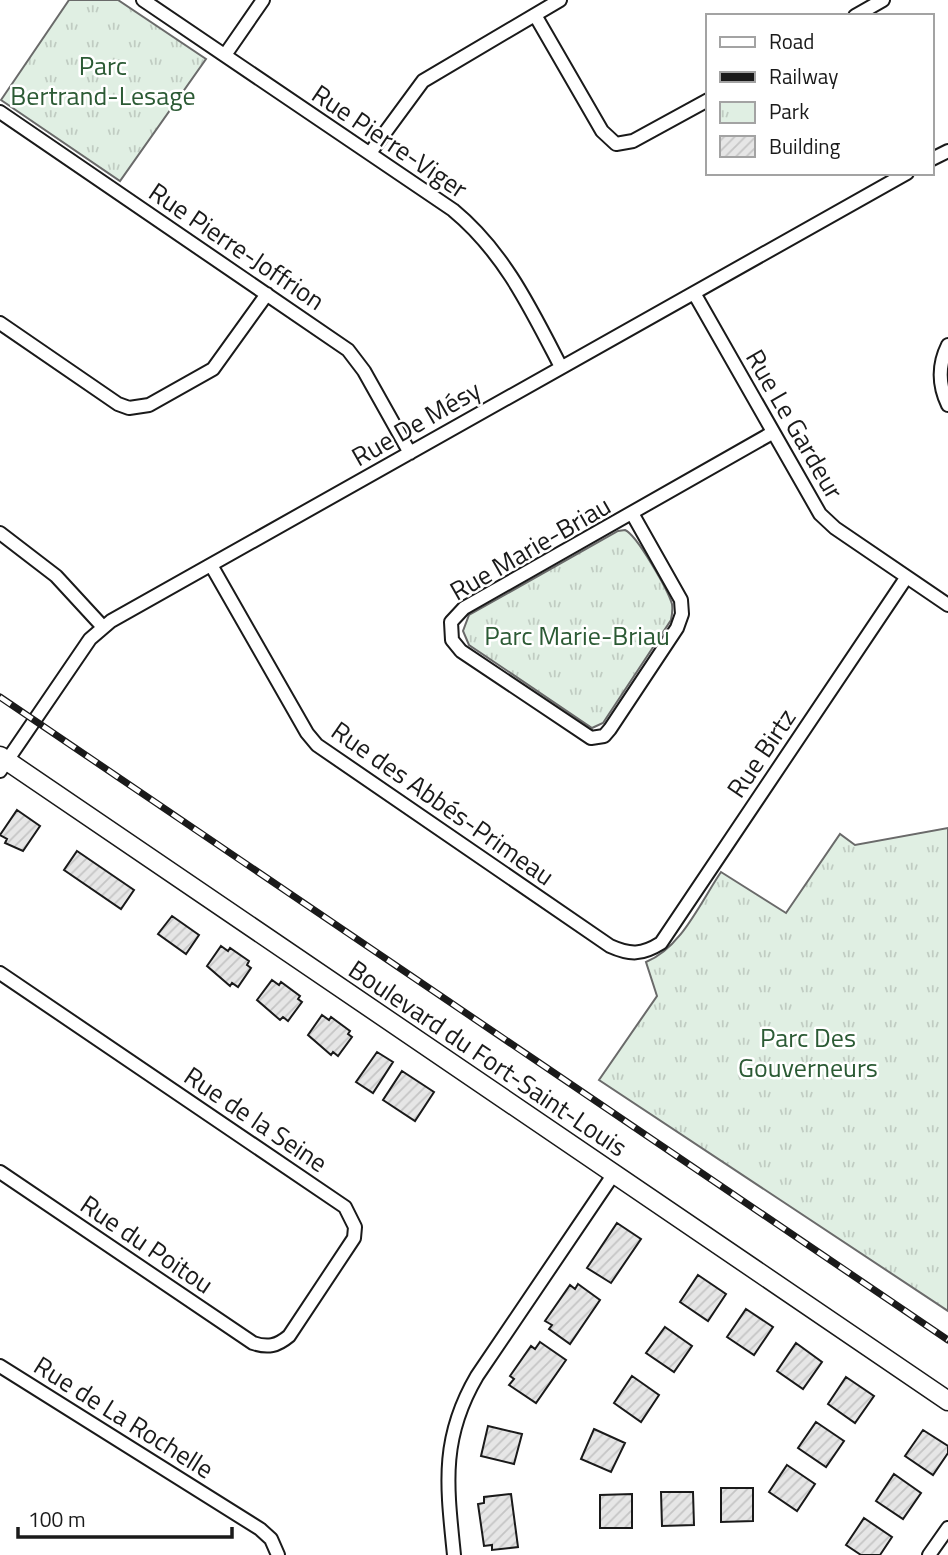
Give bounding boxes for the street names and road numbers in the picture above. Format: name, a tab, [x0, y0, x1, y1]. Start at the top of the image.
street label: Rue Pierre-Viger	[304, 74, 476, 208]
street label: Rue Pierre-Joffrion	[141, 173, 333, 319]
street label: Rue Le Gardeur	[736, 342, 854, 506]
street label: Rue De Mésy	[344, 370, 488, 476]
street label: Rue Marie-Briau	[442, 486, 618, 610]
street label: Rue Birtz	[717, 701, 805, 805]
street label: Rue des Abbés-Primeau	[324, 711, 562, 895]
street label: Boulevard du Fort-Saint-Louis	[341, 950, 635, 1166]
street label: Rue de la Seine	[176, 1056, 336, 1182]
street label: Rue du Poitou	[73, 1185, 221, 1303]
street label: Rue de La Rochelle	[27, 1346, 221, 1488]

